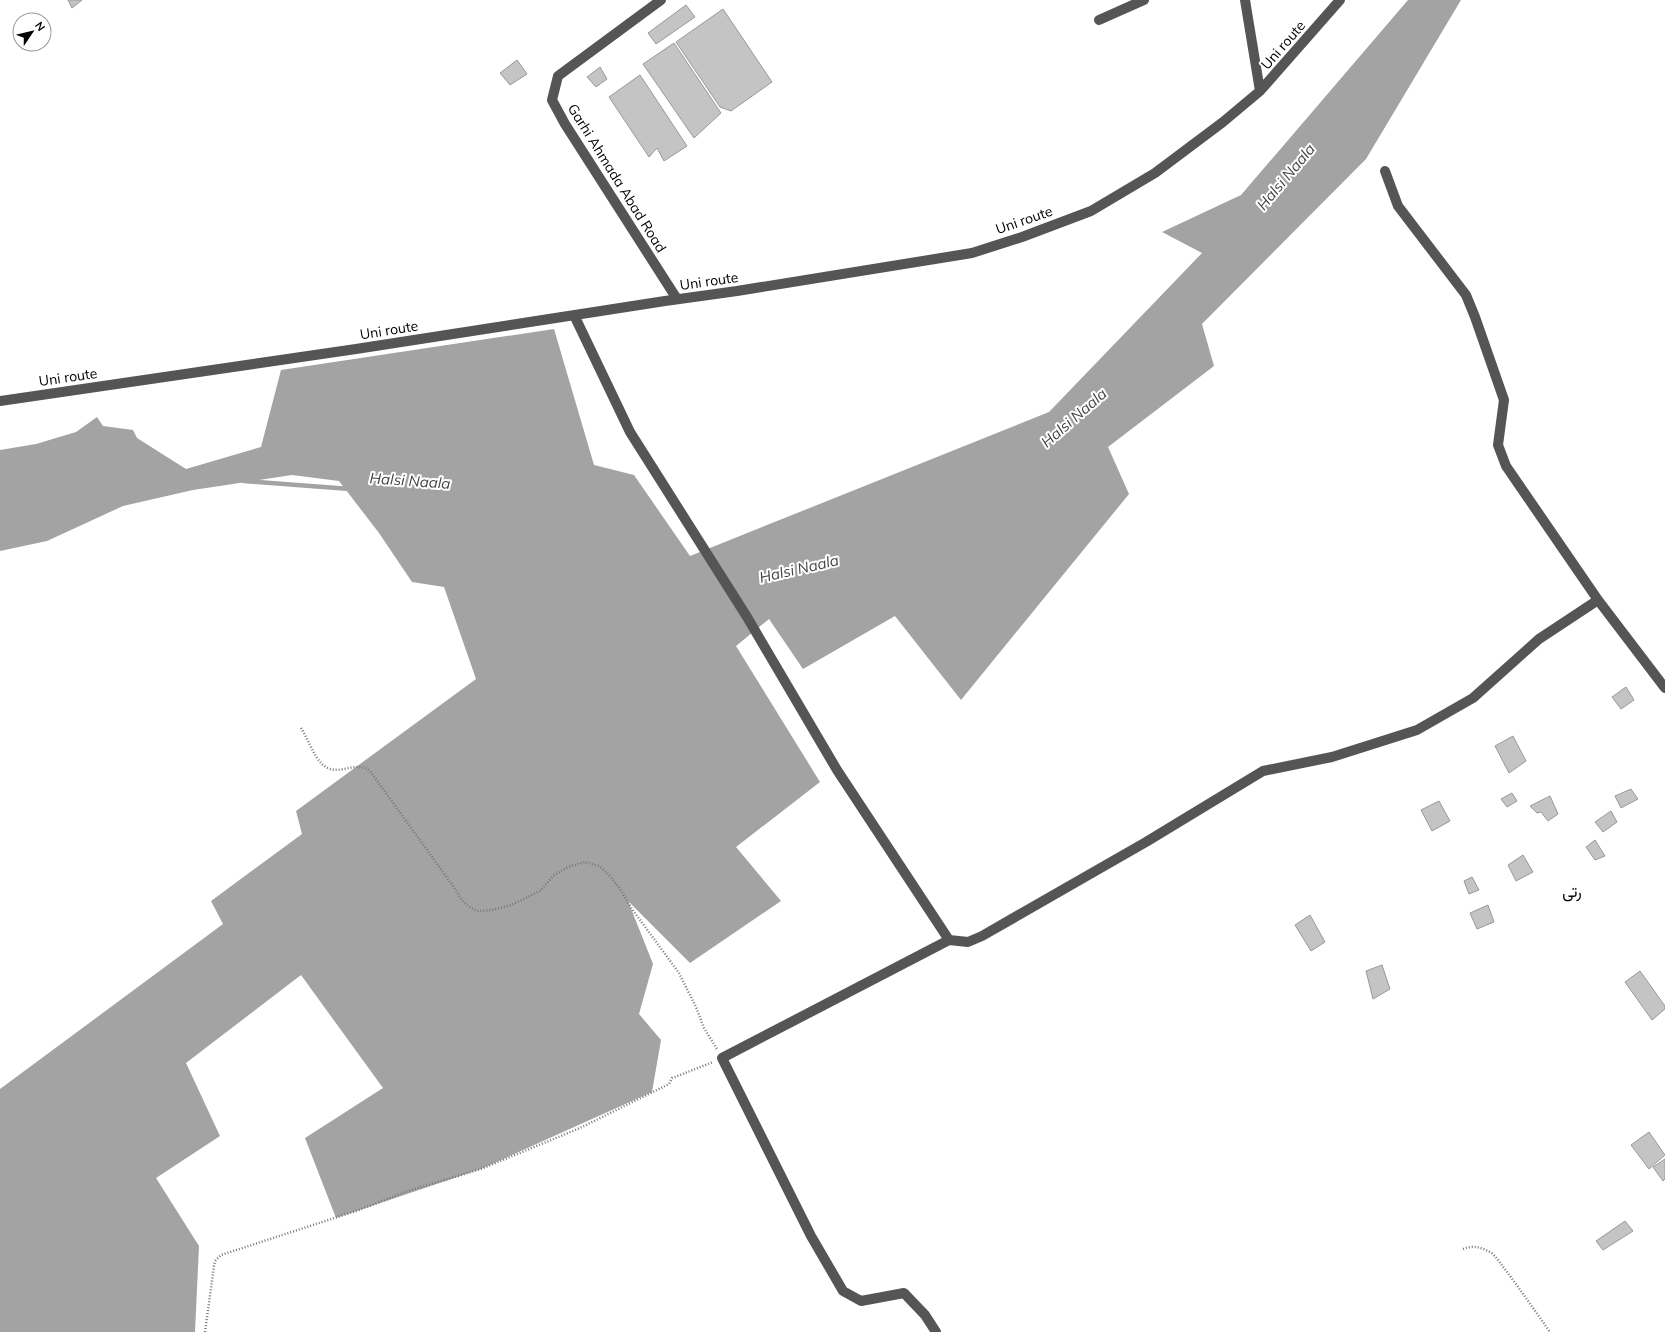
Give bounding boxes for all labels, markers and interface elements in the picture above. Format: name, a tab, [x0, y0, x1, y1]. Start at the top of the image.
north arrow	[12, 12, 52, 52]
street label: Uni route	[1257, 17, 1309, 73]
text: N	[32, 19, 48, 34]
street label: Garhi Ahmada Abad Road	[564, 100, 670, 256]
water label: Halsi Naala	[1252, 140, 1319, 214]
street label: Uni route	[993, 202, 1055, 238]
street label: Uni route	[679, 268, 739, 294]
street label: Uni route	[358, 317, 420, 343]
street label: Uni route	[38, 364, 98, 390]
water label: Halsi Naala	[1037, 384, 1110, 451]
water label: Halsi Naala	[369, 468, 451, 493]
water label: Halsi Naala	[757, 550, 840, 587]
district label: رتی	[1562, 881, 1582, 902]

